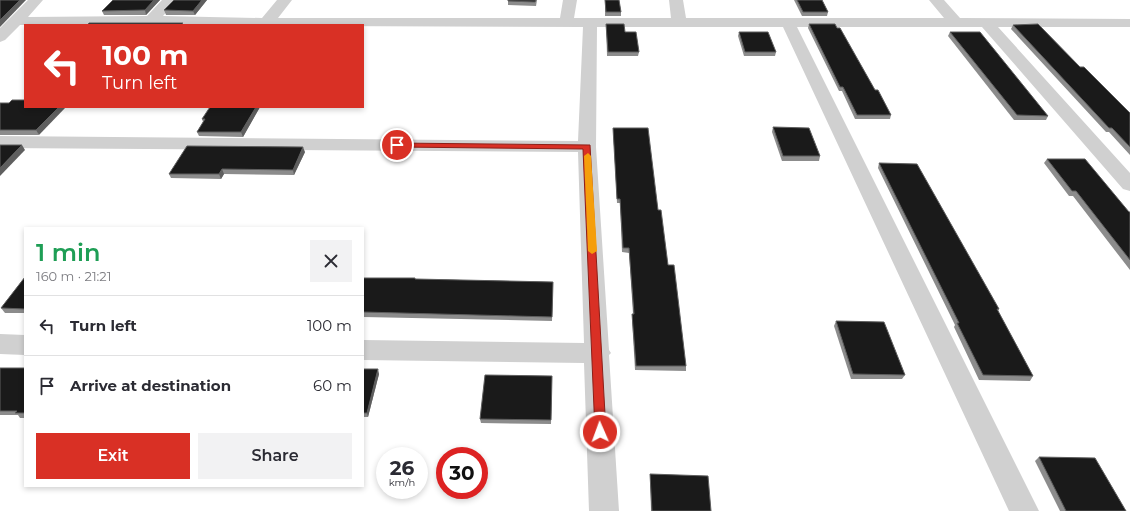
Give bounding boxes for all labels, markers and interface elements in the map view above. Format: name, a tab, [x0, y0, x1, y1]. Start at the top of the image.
text: 100 m	[102, 38, 188, 72]
icon: left	[36, 40, 88, 92]
text: Turn left	[102, 72, 177, 94]
pin	[380, 128, 414, 162]
icon: arrive	[386, 134, 408, 156]
text: 1 min	[36, 238, 100, 267]
button: close	[310, 240, 352, 282]
text: 160 m · 21:21	[36, 268, 111, 284]
icon: left	[36, 315, 58, 337]
text: Turn left	[70, 316, 137, 335]
text: 100 m	[307, 316, 352, 335]
icon: arrive	[36, 375, 58, 397]
text: Arrive at destination	[70, 376, 231, 395]
text: 60 m	[313, 376, 352, 395]
position arrow	[579, 411, 621, 453]
button: Exit	[36, 433, 190, 479]
button: Share	[198, 433, 352, 479]
speed limit sign: 30	[436, 447, 488, 499]
text: 26	[390, 456, 414, 480]
text: km/h	[389, 476, 415, 489]

